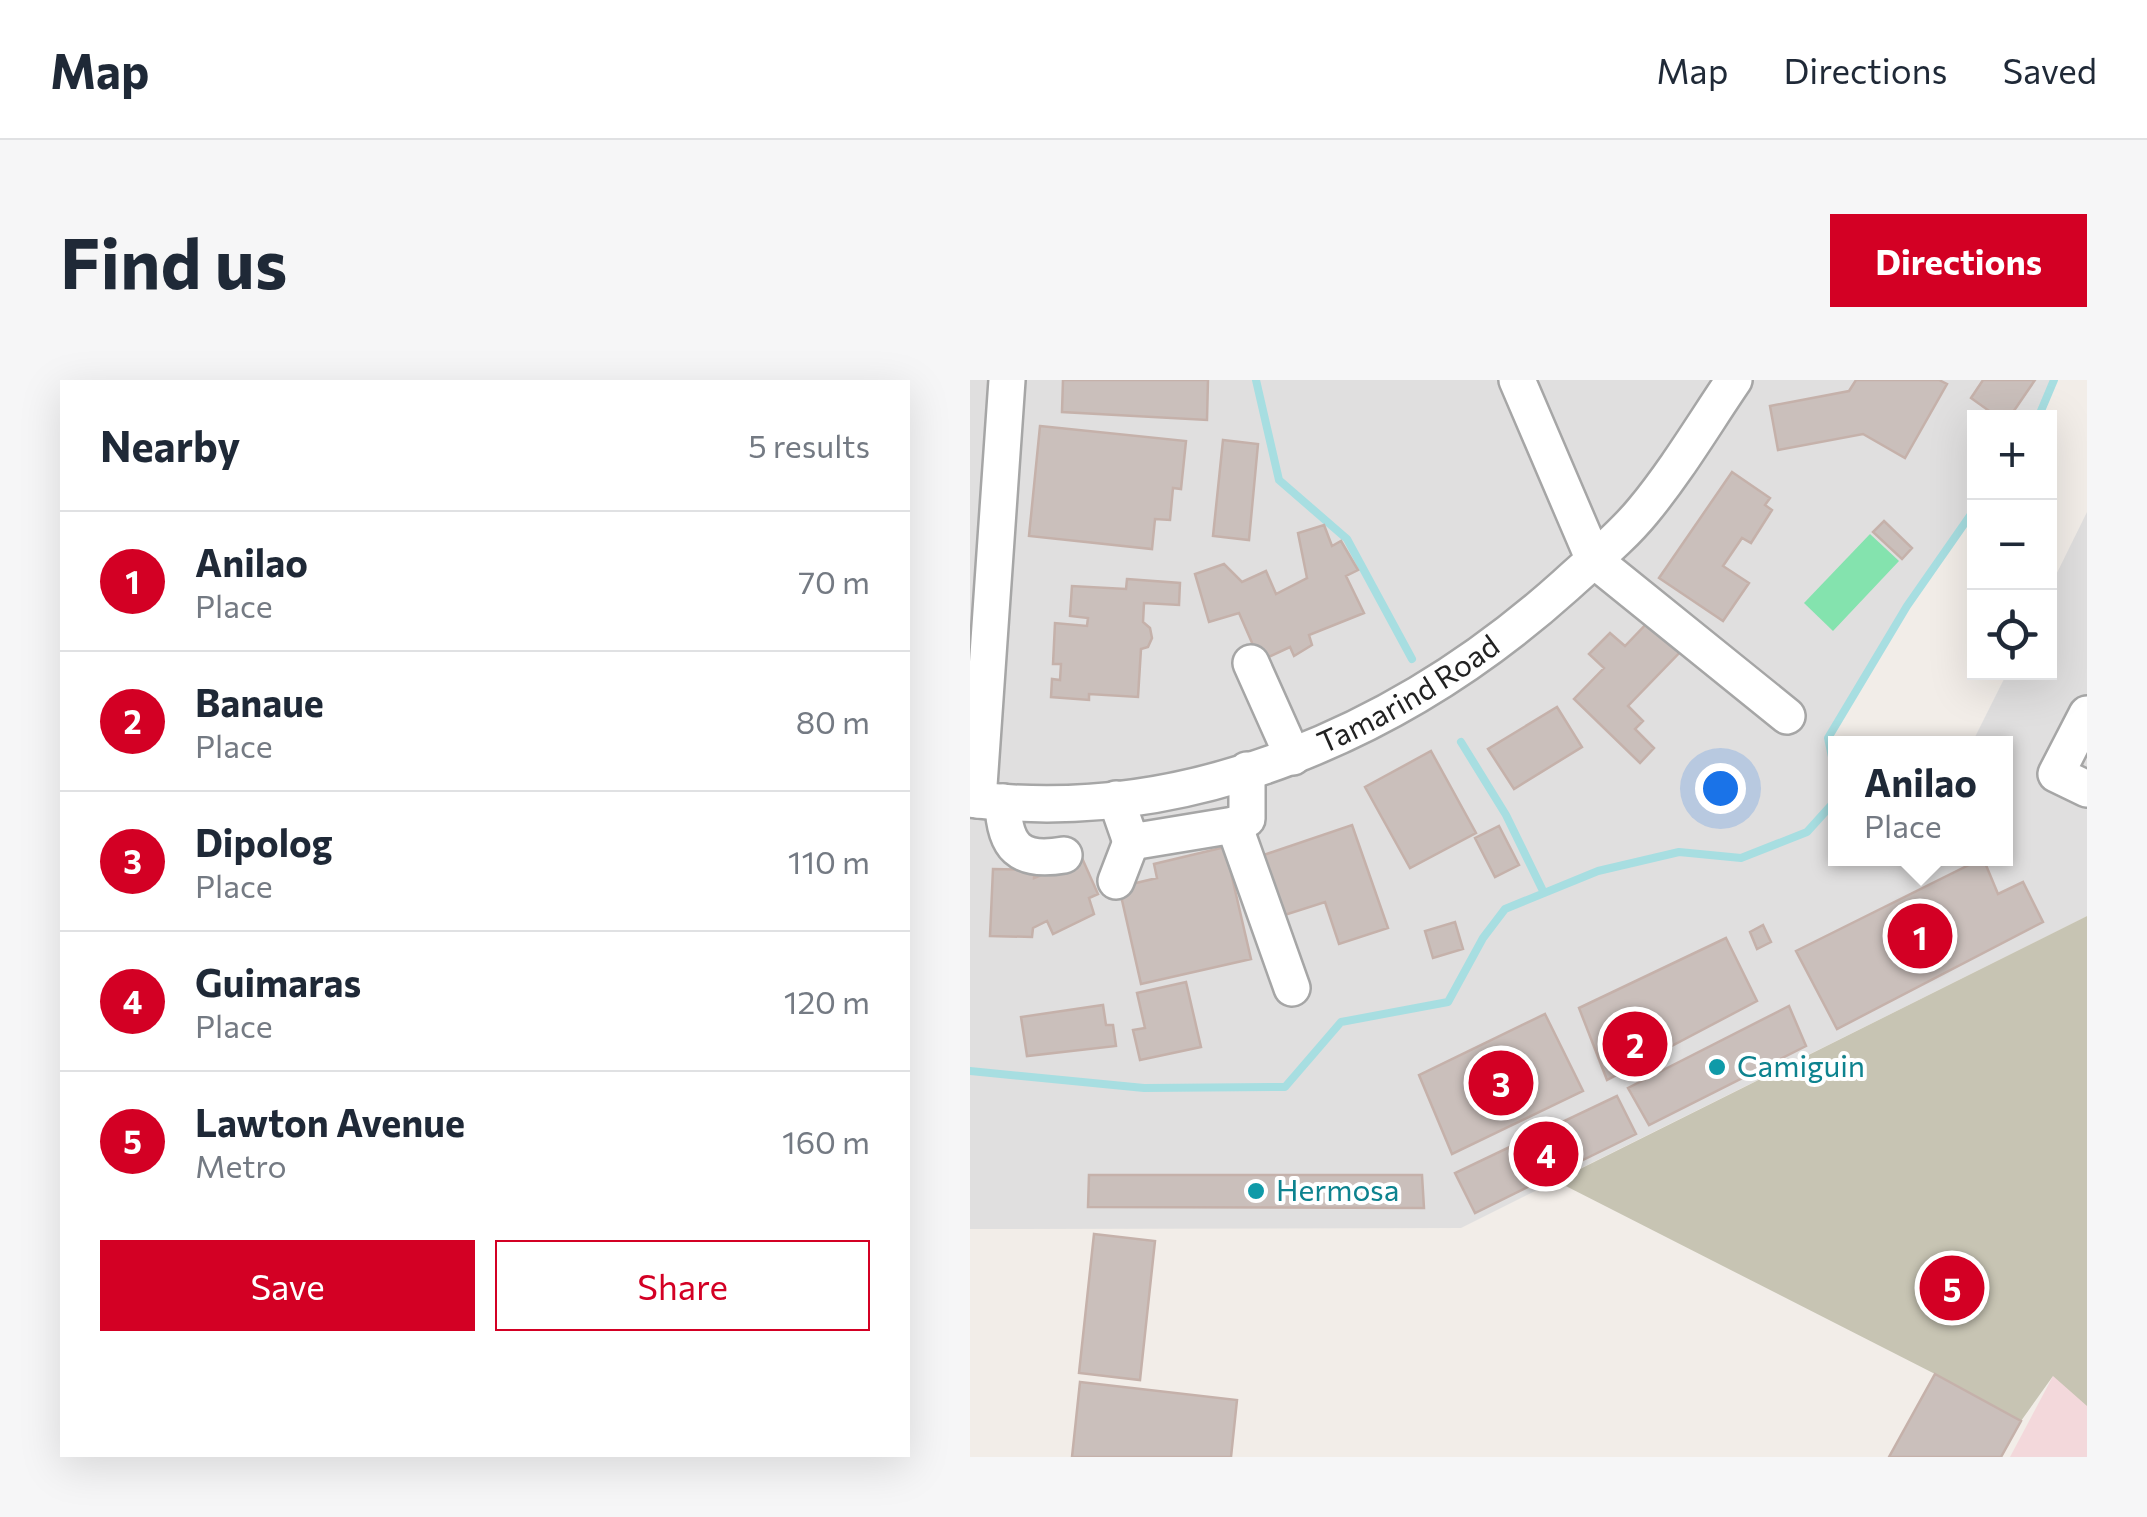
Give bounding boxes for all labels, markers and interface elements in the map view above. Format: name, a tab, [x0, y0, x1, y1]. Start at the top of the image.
text: Map	[50, 40, 149, 99]
text: Map	[1656, 48, 1728, 91]
text: Directions	[1783, 48, 1948, 91]
text: Saved	[2003, 48, 2097, 91]
button: Directions	[1830, 214, 2087, 307]
text: Find us	[60, 218, 287, 303]
map controls	[1967, 410, 2057, 680]
button: +	[1967, 410, 2057, 500]
text: Nearby	[100, 419, 240, 471]
text: 5 results	[748, 425, 870, 465]
button: −	[1967, 500, 2057, 590]
text: Anilao	[195, 538, 308, 585]
text: 1	[125, 561, 140, 601]
text: 70 m	[798, 561, 870, 601]
text: Place	[195, 585, 273, 625]
button: locate	[1967, 590, 2057, 680]
street label: Tamarind Road	[1311, 625, 1505, 759]
text: Banaue	[195, 678, 324, 725]
text: 2	[123, 701, 142, 741]
text: 80 m	[796, 701, 870, 741]
text: Place	[195, 725, 273, 765]
popup	[1828, 736, 2013, 866]
text: Anilao	[1864, 758, 1977, 805]
your location	[1695, 763, 1746, 814]
text: Place	[1864, 805, 1942, 845]
text: Dipolog	[195, 818, 333, 865]
text: 3	[123, 841, 142, 881]
text: 110 m	[788, 841, 870, 881]
text: Place	[195, 865, 273, 905]
pin: 1	[1888, 898, 1952, 974]
text: Guimaras	[195, 958, 361, 1005]
text: 4	[123, 981, 142, 1021]
text: 120 m	[784, 981, 870, 1021]
text: Place	[195, 1005, 273, 1045]
pin: 2	[1602, 1006, 1668, 1082]
pin: 3	[1468, 1046, 1534, 1120]
place label: Camiguin	[1737, 1046, 1865, 1083]
marker: Camiguin	[1706, 1056, 1728, 1078]
text: Lawton Avenue	[195, 1098, 465, 1145]
pin: 4	[1514, 1116, 1578, 1192]
text: 5	[123, 1121, 142, 1161]
text: 160 m	[782, 1121, 870, 1161]
text: Metro	[195, 1145, 287, 1185]
place label: Hermosa	[1276, 1170, 1399, 1207]
marker: Hermosa	[1245, 1180, 1267, 1202]
button: Save	[100, 1240, 475, 1331]
button: Share	[495, 1240, 870, 1331]
pin: 5	[1920, 1250, 1984, 1326]

